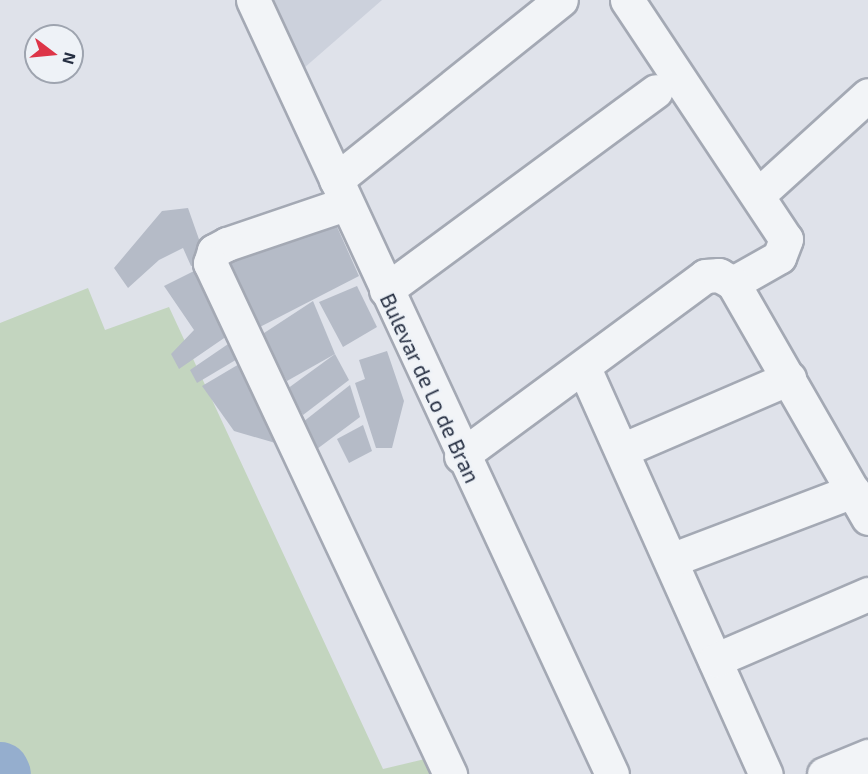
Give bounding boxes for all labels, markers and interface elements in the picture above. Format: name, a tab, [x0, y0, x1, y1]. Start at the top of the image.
north arrow	[24, 24, 84, 84]
text: N	[59, 50, 81, 67]
street label: Bulevar de Lo de Bran	[375, 289, 485, 487]

